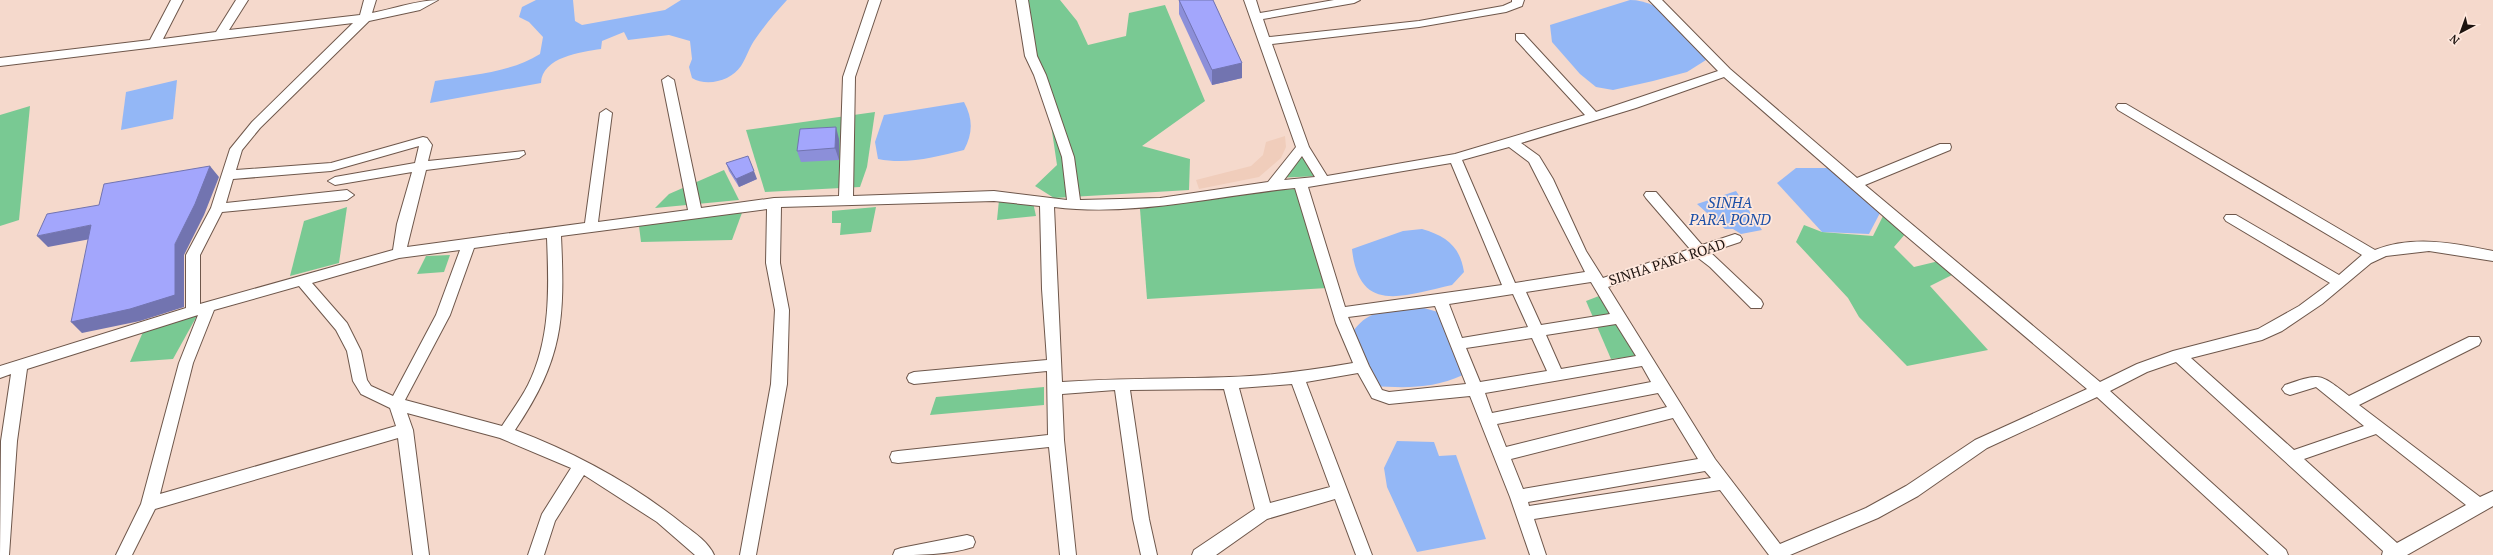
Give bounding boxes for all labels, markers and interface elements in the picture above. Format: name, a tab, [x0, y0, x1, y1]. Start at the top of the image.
north arrow	[2441, 12, 2481, 52]
text: N	[2446, 31, 2462, 48]
water label: SINHA PARA POND	[1688, 192, 1771, 229]
street label: SINHA PARA ROAD	[1606, 234, 1728, 289]

